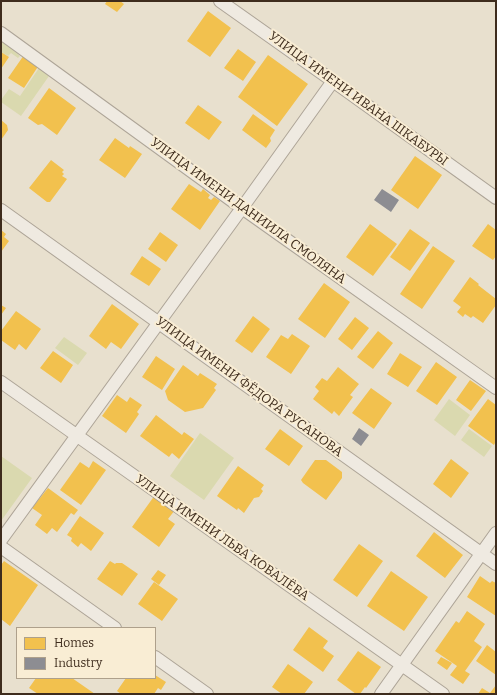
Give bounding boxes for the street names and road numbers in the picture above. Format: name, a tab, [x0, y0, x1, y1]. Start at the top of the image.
street label: УЛИЦА ИМЕНИ ИВАНА ШКАБУРЫ	[265, 29, 451, 169]
street label: УЛИЦА ИМЕНИ ДАНИИЛА СМОЛЯНА	[147, 135, 349, 287]
street label: УЛИЦА ИМЕНИ ФЁДОРА РУСАНОВА	[152, 314, 346, 460]
street label: УЛИЦА ИМЕНИ ЛЬВА КОВАЛЁВА	[132, 472, 312, 604]

